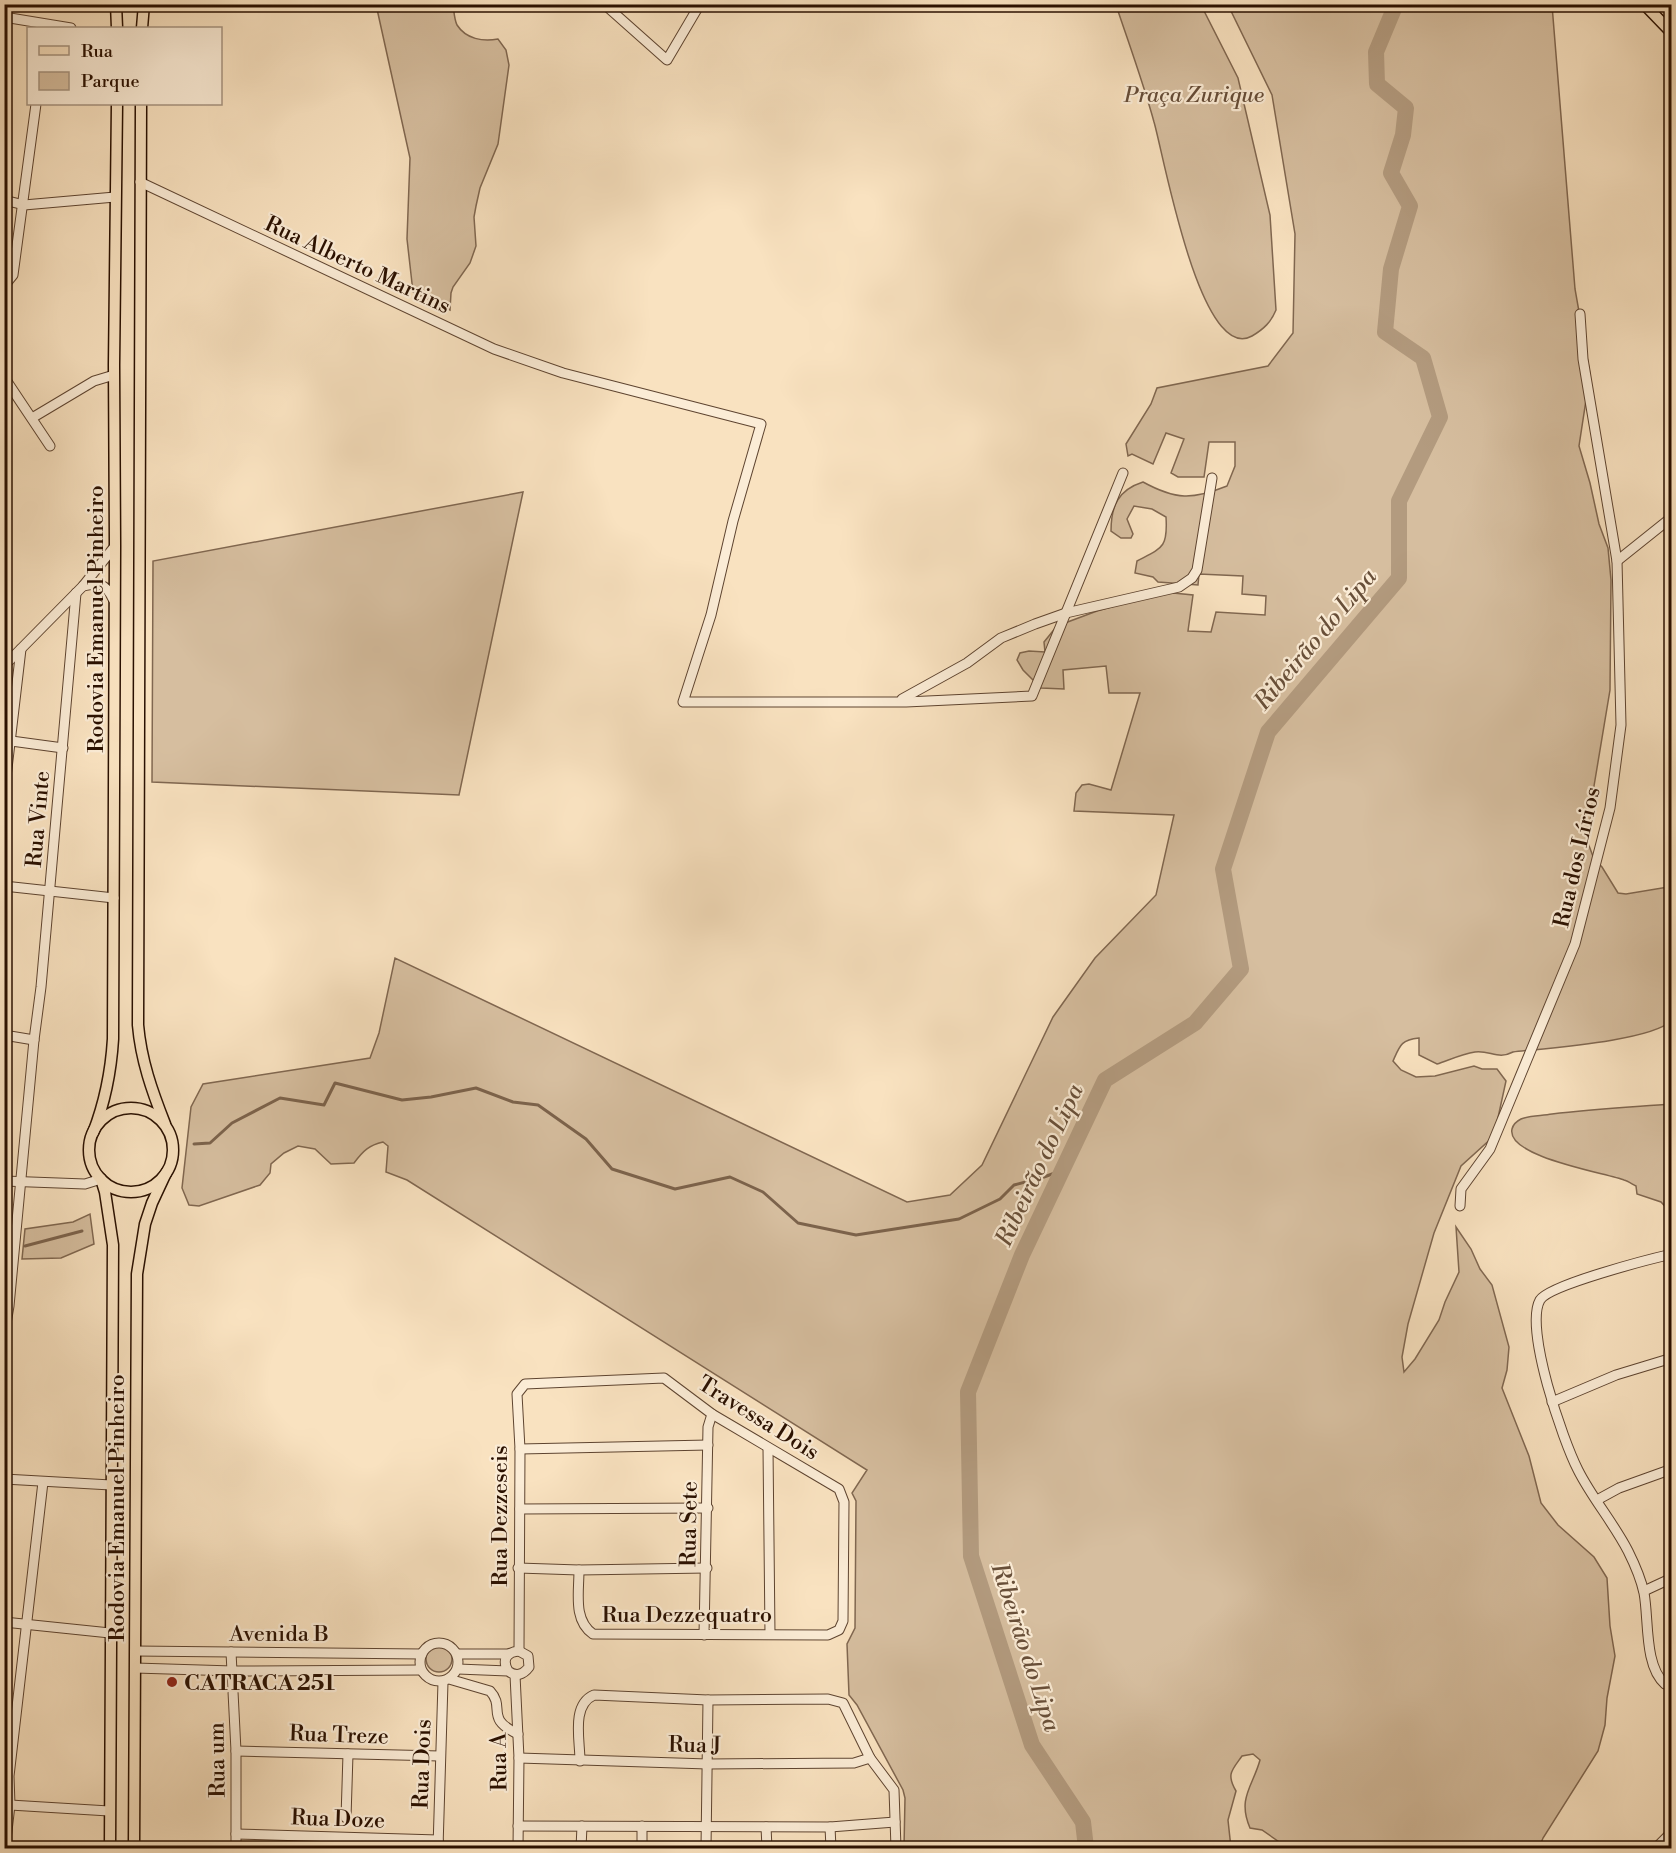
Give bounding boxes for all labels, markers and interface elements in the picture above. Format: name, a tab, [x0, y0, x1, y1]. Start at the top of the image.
legend	[27, 27, 222, 105]
text: Rua	[81, 40, 114, 63]
text: Parque	[81, 70, 140, 93]
park label: Praça Zurique	[1123, 82, 1264, 109]
street label: Rua Alberto Martins	[260, 211, 454, 320]
street label: Rodovia Emanuel Pinheiro	[83, 485, 110, 753]
water label: Ribeirão do Lipa	[1247, 562, 1384, 717]
street label: Rua Vinte	[21, 770, 56, 869]
street label: Rua dos Lírios	[1548, 784, 1607, 930]
water label: Ribeirão do Lipa	[989, 1079, 1091, 1252]
street label: Travessa Dois	[693, 1370, 824, 1466]
street label: Rodovia Emanuel Pinheiro	[104, 1374, 131, 1642]
street label: Rua Dezzeseis	[487, 1445, 514, 1587]
street label: Rua Sete	[675, 1481, 704, 1567]
water label: Ribeirão do Lipa	[983, 1558, 1067, 1736]
street label: Rua Dezzequatro	[602, 1602, 772, 1629]
street label: Avenida B	[228, 1621, 329, 1648]
place label: CATRACA 251	[184, 1670, 335, 1697]
marker: CATRACA 251	[165, 1675, 179, 1689]
street label: Rua Dois	[407, 1719, 438, 1809]
street label: Rua Treze	[288, 1720, 389, 1751]
street label: Rua um	[203, 1722, 232, 1798]
street label: Rua A	[485, 1732, 514, 1791]
street label: Rua J	[668, 1732, 722, 1759]
street label: Rua Doze	[290, 1804, 386, 1835]

